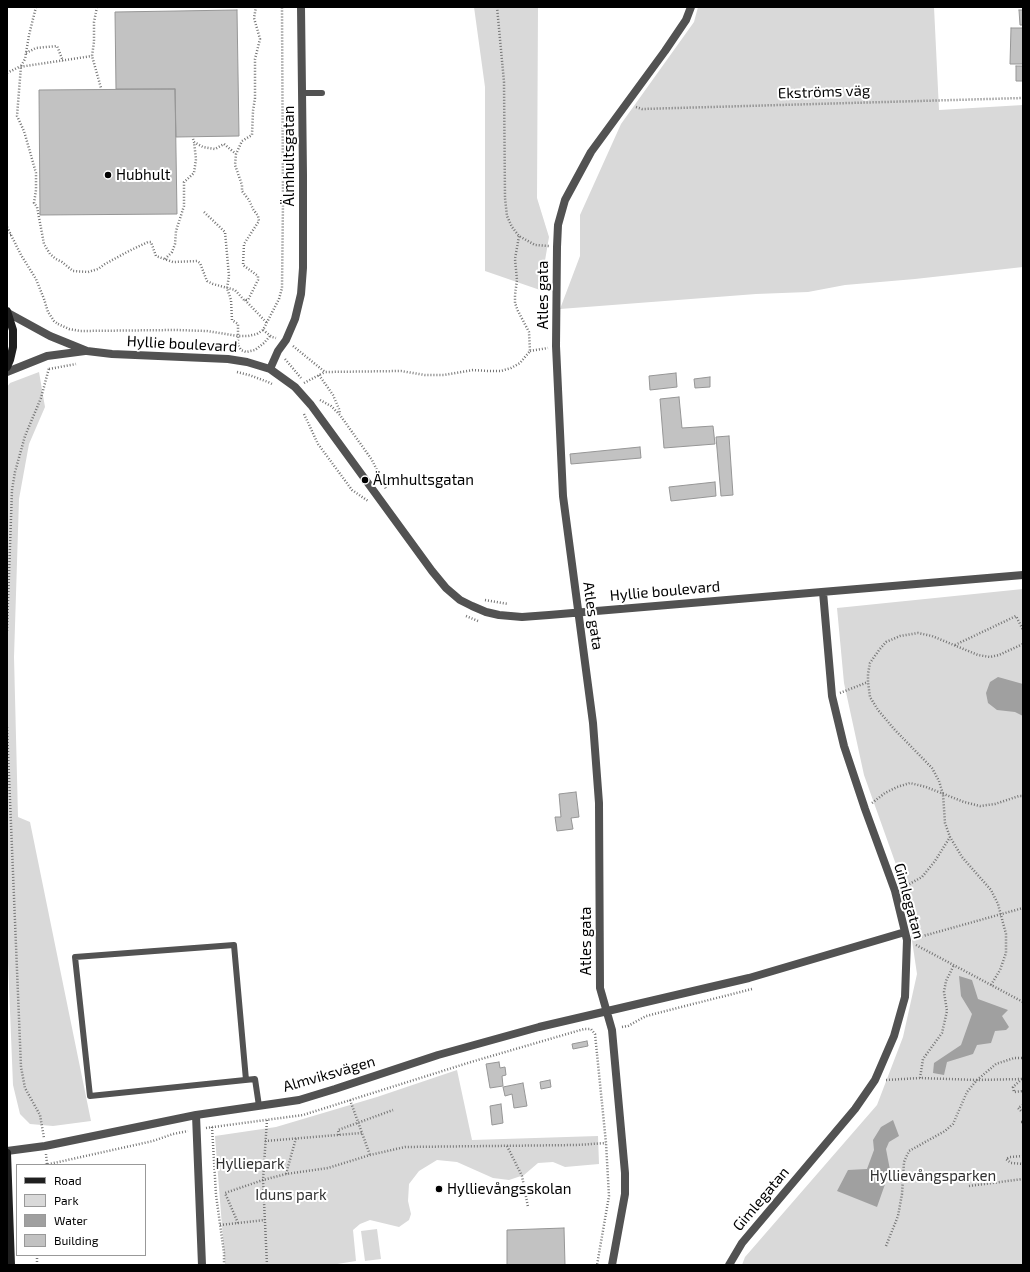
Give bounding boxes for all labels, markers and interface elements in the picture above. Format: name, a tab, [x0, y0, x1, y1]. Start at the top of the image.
street label: Ekströms väg	[778, 81, 870, 103]
street label: Älmhultsgatan	[280, 105, 298, 207]
place label: Hubhult	[116, 166, 170, 184]
marker: Hubhult	[103, 170, 113, 180]
street label: Atles gata	[534, 261, 552, 329]
street label: Hyllie boulevard	[126, 332, 238, 356]
place label: Älmhultsgatan	[373, 471, 474, 489]
marker: Älmhultsgatan	[360, 475, 370, 485]
street label: Hyllie boulevard	[609, 577, 721, 605]
street label: Atles gata	[579, 581, 607, 651]
street label: Gimlegatan	[890, 861, 928, 941]
street label: Atles gata	[577, 907, 595, 975]
street label: Almviksvägen	[281, 1052, 377, 1096]
park label: Hylliepark	[215, 1155, 285, 1173]
street label: Gimlegatan	[729, 1163, 793, 1235]
legend	[16, 1164, 146, 1256]
park label: Hyllievångsparken	[870, 1167, 996, 1185]
text: Road	[54, 1173, 82, 1187]
place label: Hyllievångsskolan	[447, 1180, 571, 1198]
marker: Hyllievångsskolan	[434, 1184, 444, 1194]
park label: Iduns park	[255, 1186, 327, 1204]
text: Park	[54, 1193, 79, 1207]
text: Water	[54, 1213, 88, 1227]
text: Building	[54, 1233, 98, 1247]

